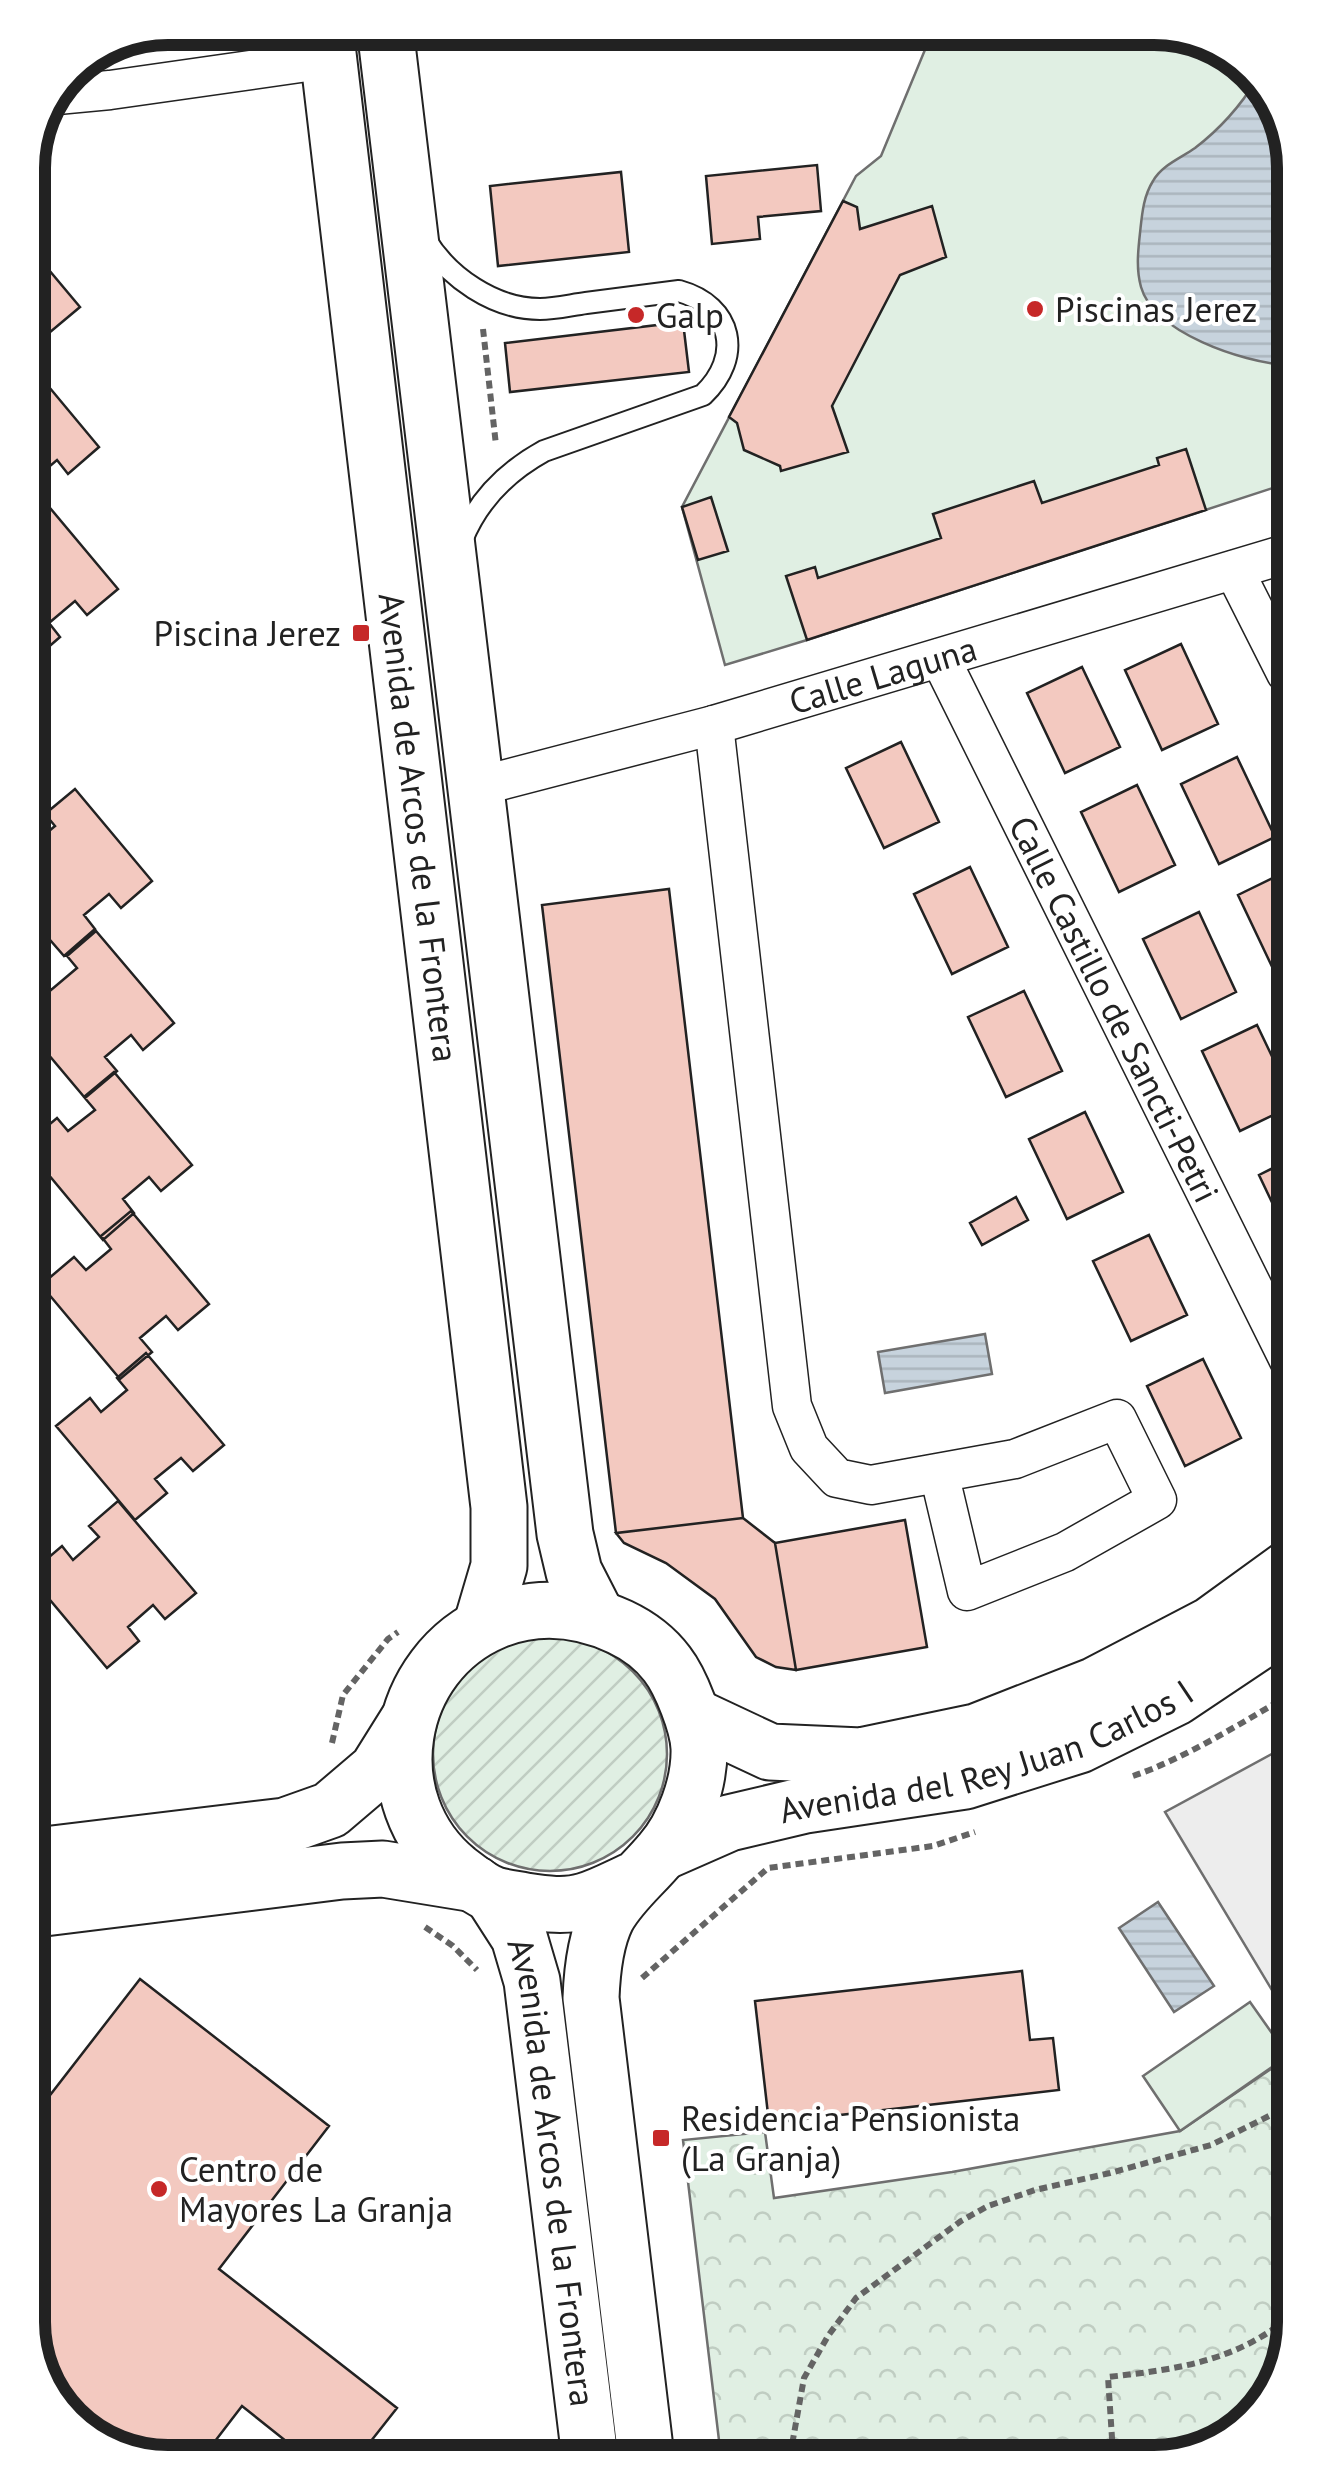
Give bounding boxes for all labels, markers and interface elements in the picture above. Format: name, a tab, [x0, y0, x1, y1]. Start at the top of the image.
place label: Piscinas Jerez	[1055, 286, 1257, 332]
place label: Galp	[656, 292, 724, 338]
marker: Piscinas Jerez	[1024, 298, 1046, 320]
marker: Galp	[625, 304, 647, 326]
street label: Avenida de Arcos de la Frontera	[369, 590, 469, 1065]
place label: Piscina Jerez	[153, 610, 341, 656]
marker: Piscina Jerez	[350, 622, 372, 644]
street label: Calle Laguna	[783, 625, 982, 724]
street label: Calle Castillo de Sancti-Petri	[999, 808, 1230, 1210]
street label: Avenida del Rey Juan Carlos I	[775, 1669, 1202, 1833]
street label: Avenida de Arcos de la Frontera	[497, 1932, 607, 2409]
place label: Residencia Pensionista (La Granja)	[681, 2095, 1020, 2181]
marker: Residencia Pensionista (La Granja)	[650, 2127, 672, 2149]
place label: Centro de Mayores La Granja	[179, 2146, 453, 2232]
marker: Centro de Mayores La Granja	[148, 2178, 170, 2200]

